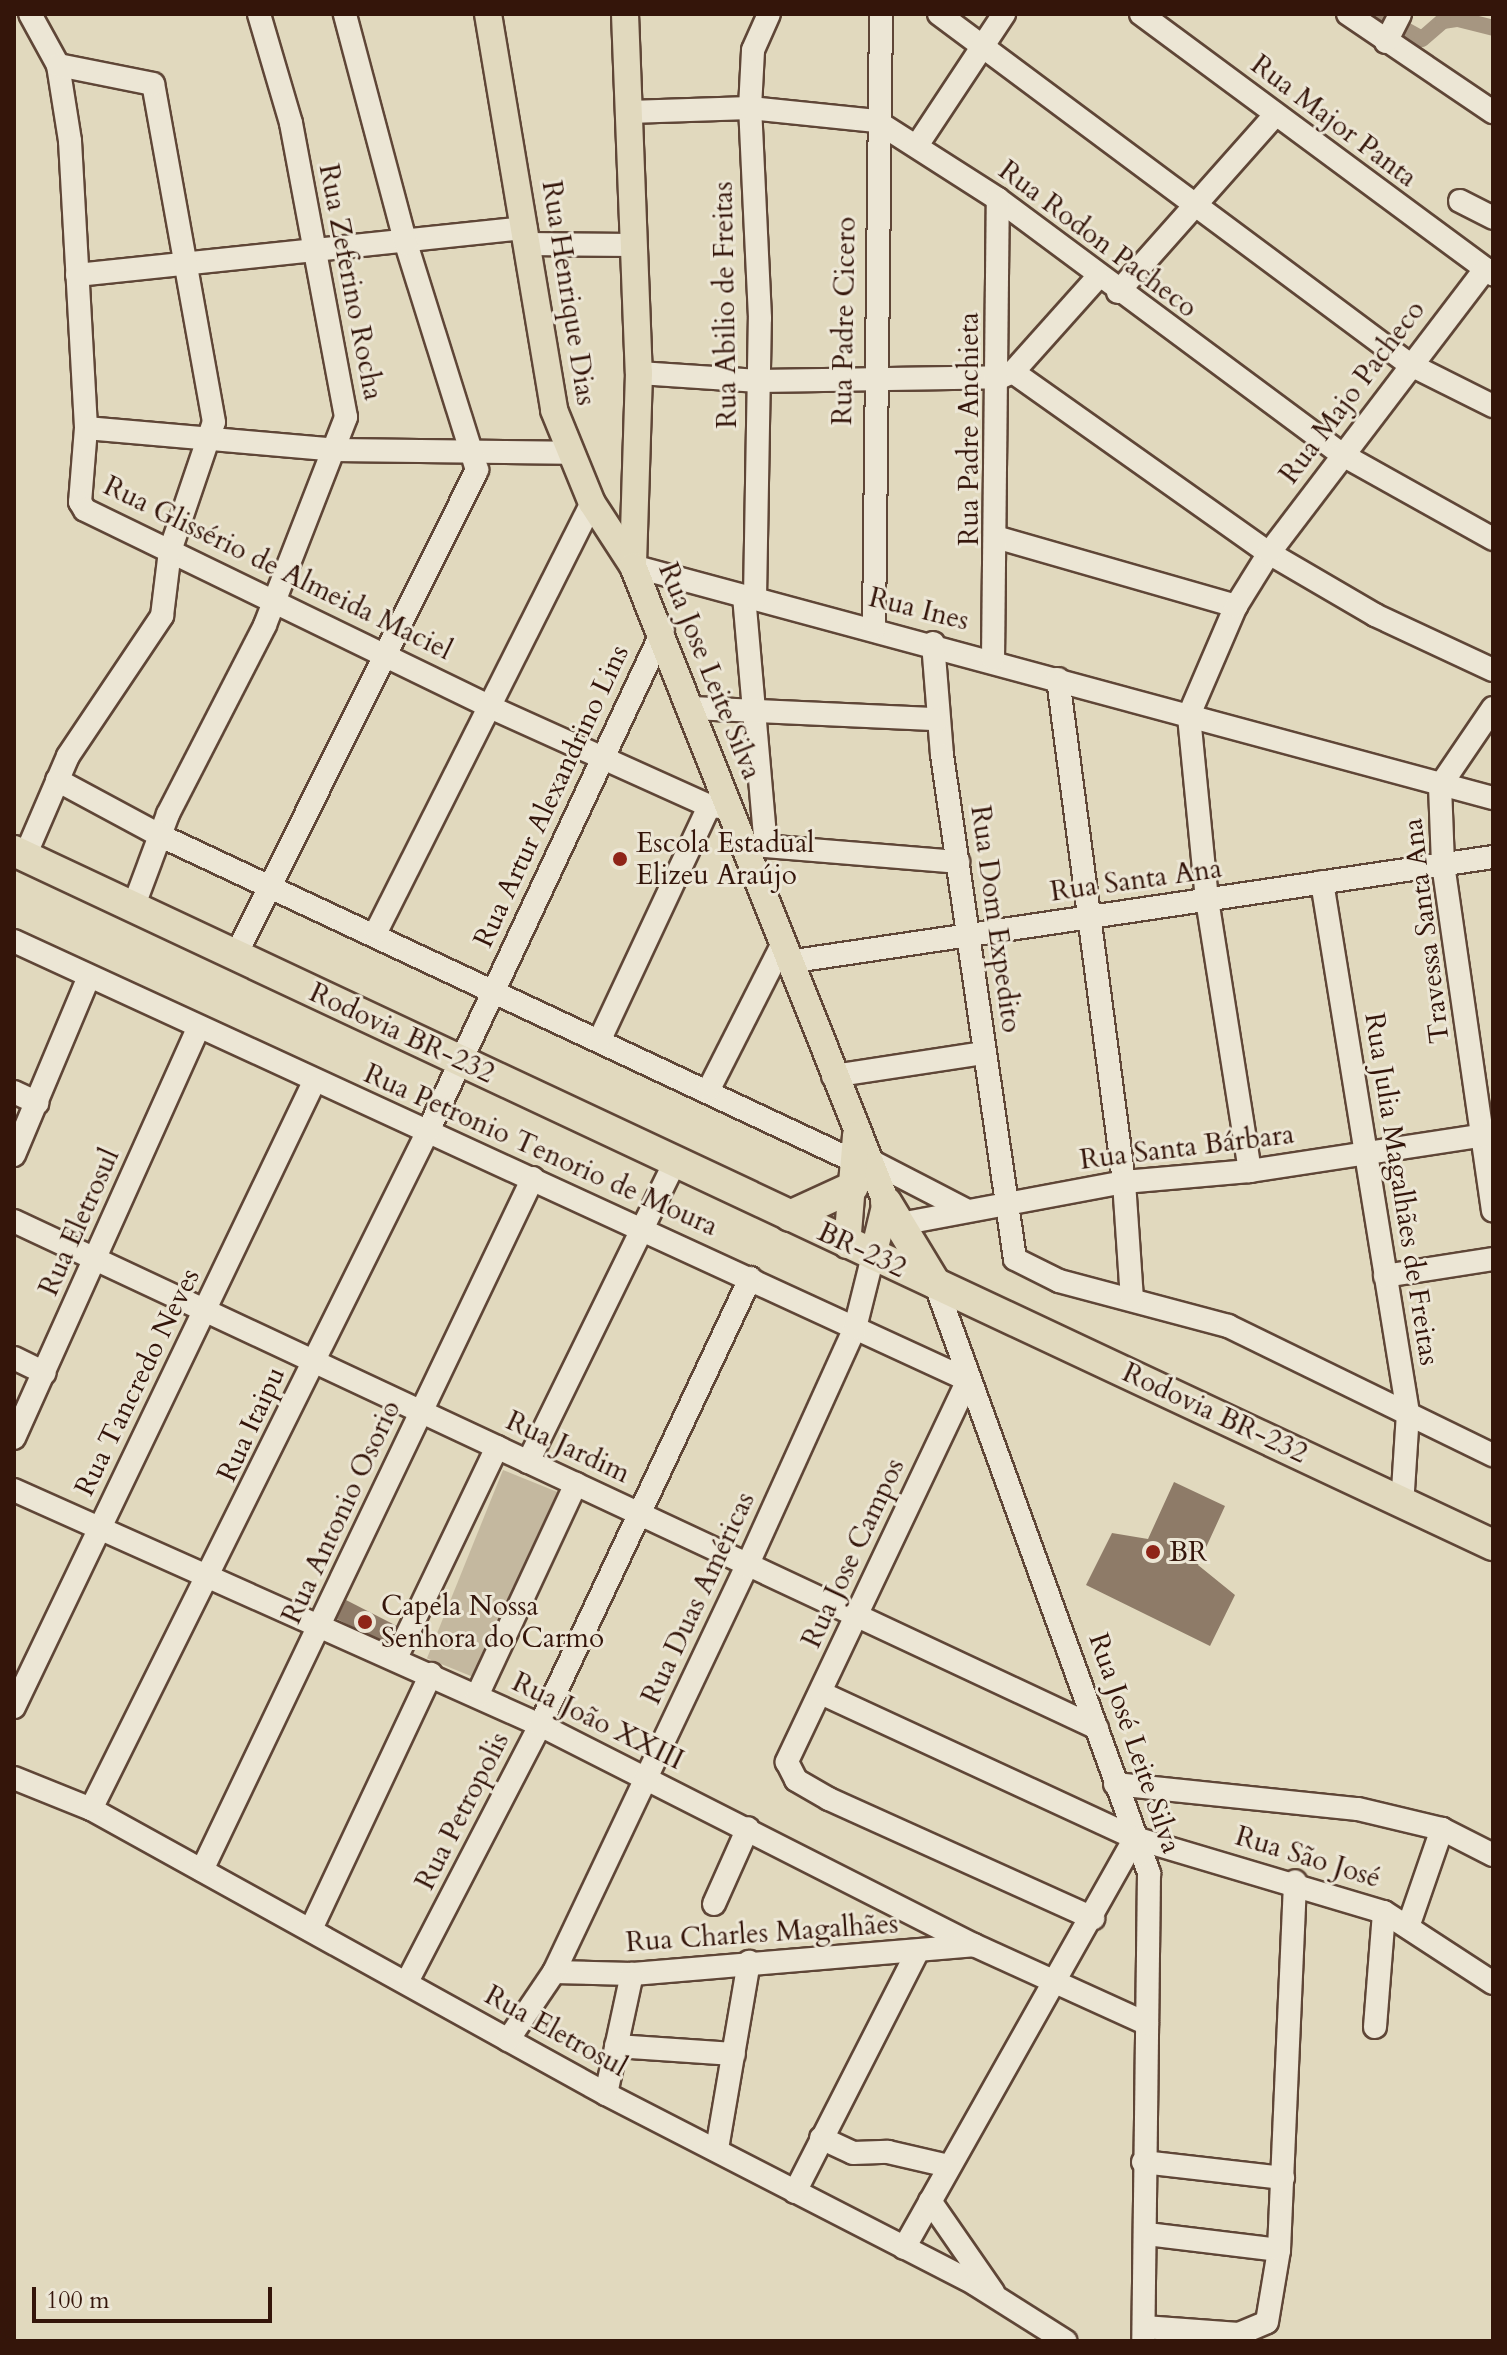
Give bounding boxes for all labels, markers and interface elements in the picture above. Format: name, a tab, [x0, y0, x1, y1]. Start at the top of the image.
street label: Rua Major Panta	[1244, 48, 1424, 194]
street label: Rua Rodon Pacheco	[992, 153, 1204, 325]
street label: Rua Zeferino Rocha	[312, 161, 390, 403]
street label: Rua Henrique Dias	[535, 178, 603, 408]
street label: Rua Abilio de Freitas	[706, 181, 744, 429]
street label: Rua Padre Cicero	[825, 216, 863, 426]
street label: Rua Majo Pacheco	[1272, 294, 1432, 490]
street label: Rua Padre Anchieta	[952, 312, 986, 546]
street label: Rua Glissério de Almeida Maciel	[98, 469, 458, 667]
street label: Rua Jose Leite Silva	[651, 558, 769, 784]
street label: Rua Ines	[865, 580, 973, 638]
street label: Rua Artur Alexandrino Lins	[466, 639, 636, 953]
street label: Rua Dom Expedito	[963, 803, 1029, 1035]
street label: Travessa Santa Ana	[1396, 817, 1456, 1045]
place label: Escola Estadual Elizeu Araújo	[636, 826, 814, 892]
marker: Escola Estadual Elizeu Araújo	[611, 850, 629, 868]
street label: Rua Santa Ana	[1048, 851, 1224, 909]
street label: Rodovia BR-232	[304, 975, 500, 1091]
street label: Rua Julia Magalhães de Freitas	[1358, 1010, 1446, 1368]
street label: Rua Petronio Tenorio de Moura	[359, 1057, 723, 1243]
street label: Rua Santa Bárbara	[1078, 1117, 1296, 1177]
street label: Rua Eletrosul	[32, 1143, 126, 1301]
street label: BR-232	[812, 1215, 912, 1285]
street label: Rua Tancredo Neves	[67, 1263, 207, 1501]
street label: Rodovia BR-232	[1117, 1355, 1313, 1471]
street label: Rua Itaipu	[210, 1361, 292, 1487]
street label: Rua Antonio Osorio	[275, 1395, 407, 1629]
street label: Rua Jardim	[501, 1404, 635, 1490]
street label: Rua Jose Campos	[794, 1453, 912, 1653]
street label: Rua Duas Américas	[634, 1487, 762, 1709]
place label: BR	[1169, 1535, 1207, 1569]
marker: BR	[1144, 1543, 1162, 1561]
place label: Capela Nossa Senhora do Carmo	[381, 1589, 604, 1655]
marker: Capela Nossa Senhora do Carmo	[356, 1613, 374, 1631]
street label: Rua José Leite Silva	[1082, 1629, 1188, 1857]
street label: Rua João XXIII	[507, 1665, 689, 1777]
street label: Rua Petropolis	[408, 1727, 516, 1895]
street label: Rua São José	[1231, 1819, 1385, 1895]
street label: Rua Charles Magalhães	[625, 1907, 899, 1959]
street label: Rua Eletrosul	[479, 1978, 633, 2084]
scale bar	[36, 2271, 276, 2321]
text: 100 m	[46, 2284, 110, 2317]

